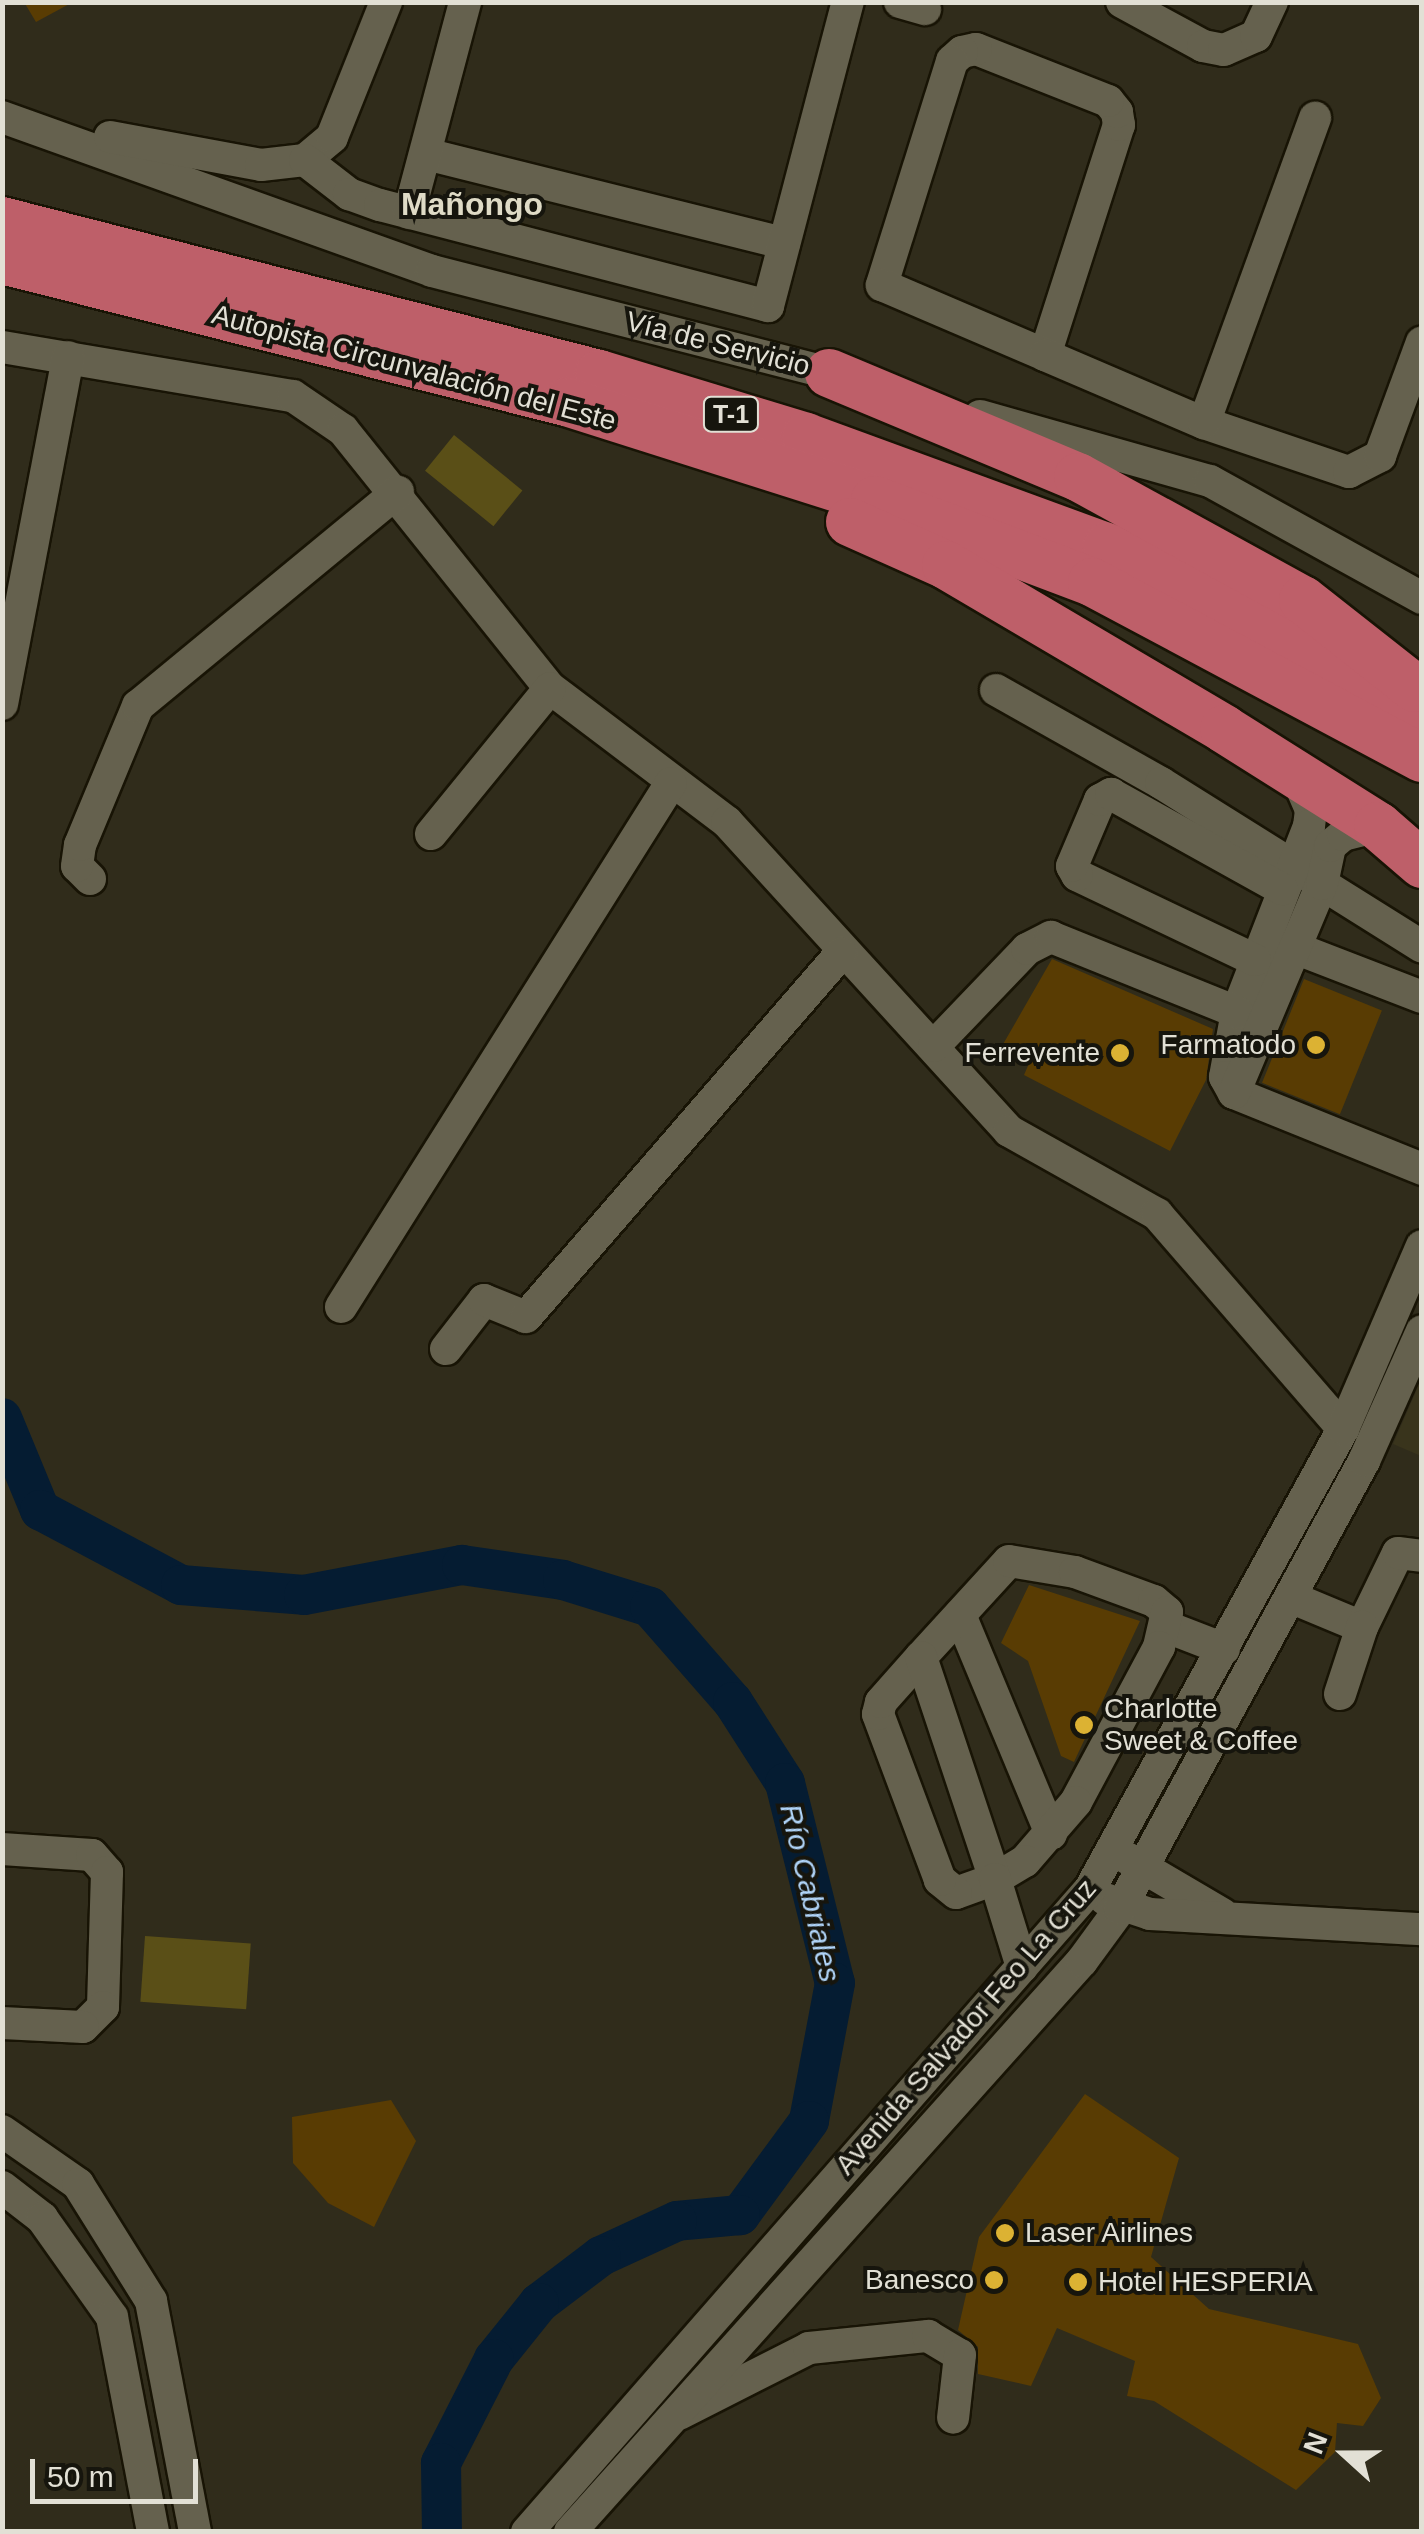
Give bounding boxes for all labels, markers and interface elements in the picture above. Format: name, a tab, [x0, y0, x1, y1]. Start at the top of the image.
district label: Mañongo	[401, 185, 543, 223]
street label: Autopista Circunvalación del Este	[208, 298, 620, 438]
street label: Vía de Servicio	[623, 305, 813, 383]
road number: T-1	[701, 394, 761, 434]
place label: Farmatodo	[1161, 1028, 1296, 1062]
marker: Farmatodo	[1305, 1034, 1327, 1056]
place label: Ferrevente	[965, 1036, 1100, 1070]
marker: Ferrevente	[1109, 1042, 1131, 1064]
place label: Charlotte Sweet & Coffee	[1104, 1692, 1298, 1758]
marker: Charlotte Sweet & Coffee	[1073, 1714, 1095, 1736]
water label: Río Cabriales	[772, 1800, 848, 1986]
street label: Avenida Salvador Feo La Cruz	[828, 1872, 1104, 2182]
place label: Laser Airlines	[1025, 2216, 1195, 2250]
marker: Laser Airlines	[994, 2222, 1016, 2244]
place label: Banesco	[865, 2263, 974, 2297]
place label: Hotel HESPERIA	[1098, 2265, 1313, 2299]
marker: Banesco	[983, 2269, 1005, 2291]
marker: Hotel HESPERIA	[1067, 2271, 1089, 2293]
north arrow	[1294, 2404, 1394, 2504]
text: N	[1297, 2428, 1334, 2458]
scale bar	[35, 2439, 202, 2501]
text: 50 m	[47, 2460, 114, 2493]

